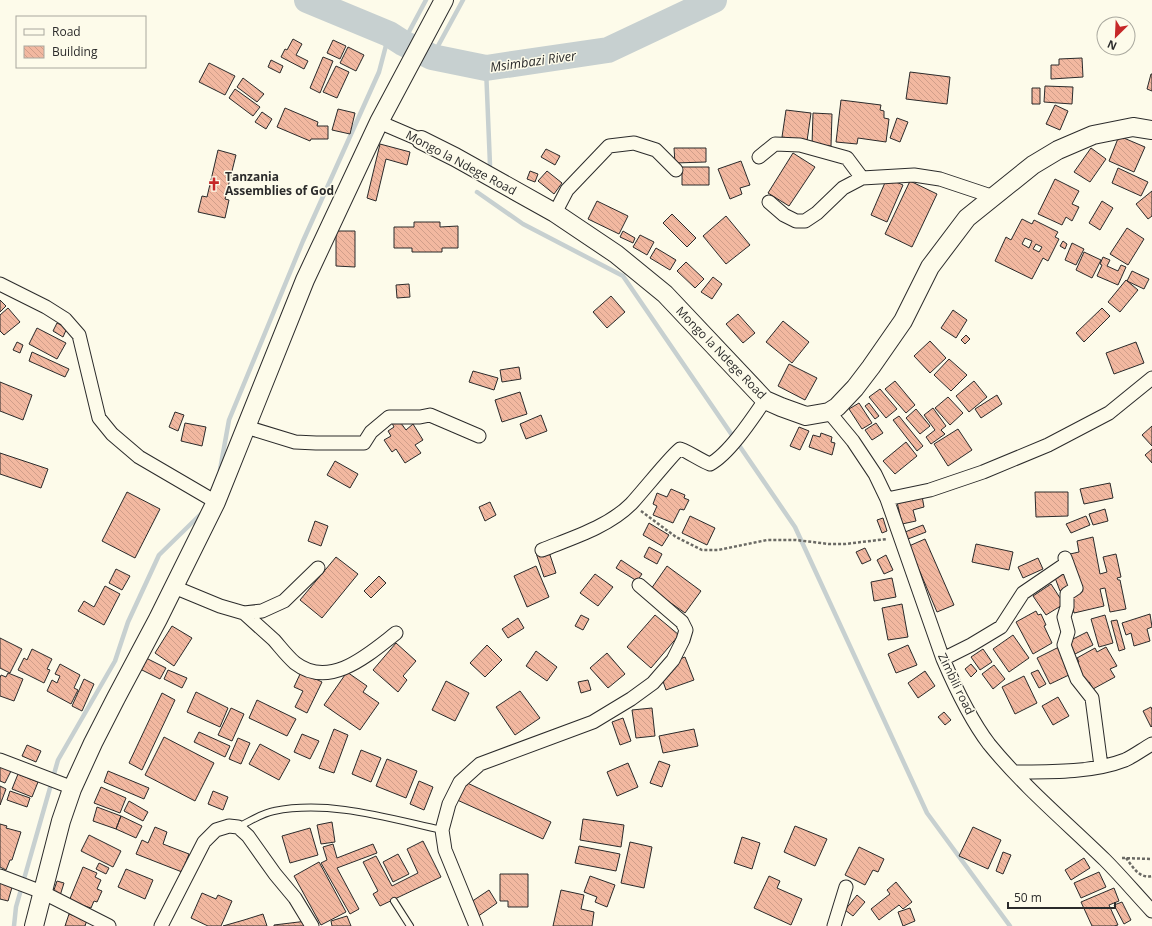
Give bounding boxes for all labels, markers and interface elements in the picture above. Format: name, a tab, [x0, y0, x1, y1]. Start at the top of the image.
legend	[16, 16, 146, 68]
north arrow	[1096, 16, 1136, 56]
text: Road	[52, 23, 81, 40]
text: N	[1105, 37, 1119, 54]
text: Building	[52, 43, 98, 60]
water label: Msimbazi River	[489, 46, 578, 76]
street label: Mongo la Ndege Road	[403, 126, 520, 199]
place label: Tanzania Assemblies of God	[225, 168, 334, 199]
church icon: Tanzania Assemblies of God	[206, 176, 222, 192]
street label: Mongo la Ndege Road	[672, 302, 770, 403]
street label: Zimbili road	[934, 650, 979, 717]
scale bar	[1008, 884, 1115, 910]
text: 50 m	[1014, 889, 1042, 906]

